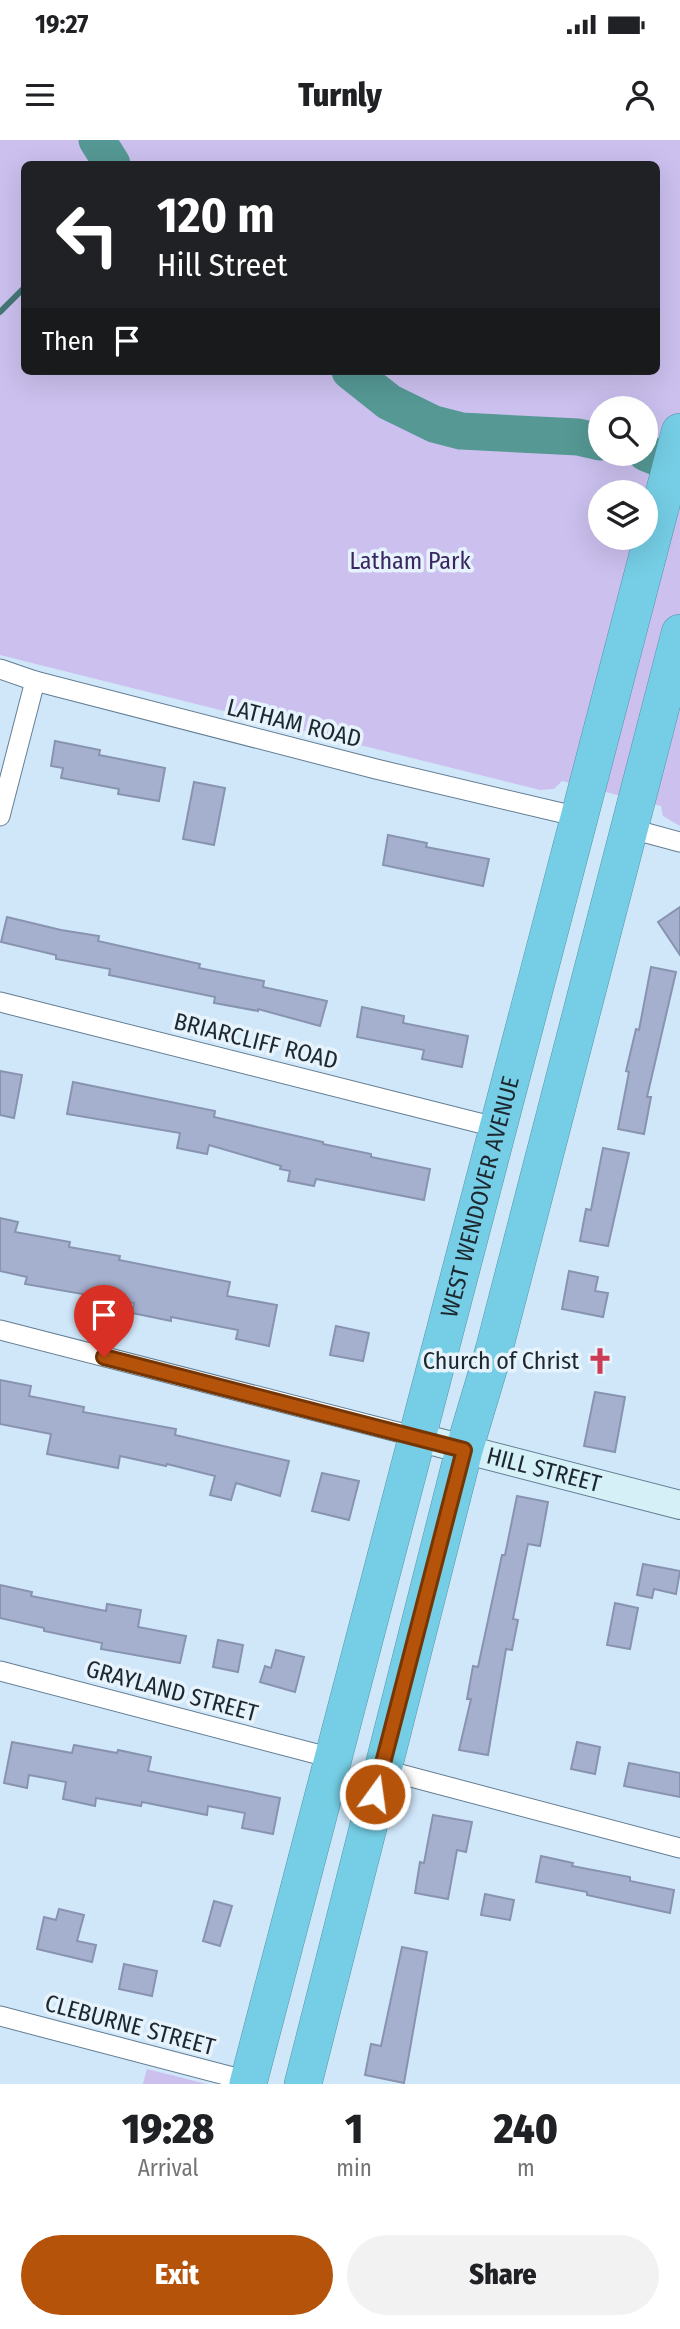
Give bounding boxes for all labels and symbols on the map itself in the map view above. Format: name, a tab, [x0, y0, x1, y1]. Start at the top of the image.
park label: Latham Park	[349, 547, 471, 575]
street label: LATHAM ROAD	[224, 693, 364, 753]
street label: BRIARCLIFF ROAD	[171, 1007, 341, 1075]
street label: WEST WENDOVER AVENUE	[435, 1073, 525, 1320]
pin	[74, 1285, 134, 1357]
church icon: Church of Christ	[585, 1346, 615, 1376]
place label: Church of Christ	[423, 1347, 579, 1375]
street label: HILL STREET	[484, 1442, 604, 1498]
street label: GRAYLAND STREET	[83, 1655, 261, 1727]
position arrow	[338, 1757, 412, 1831]
street label: CLEBURNE STREET	[42, 1989, 218, 2061]

